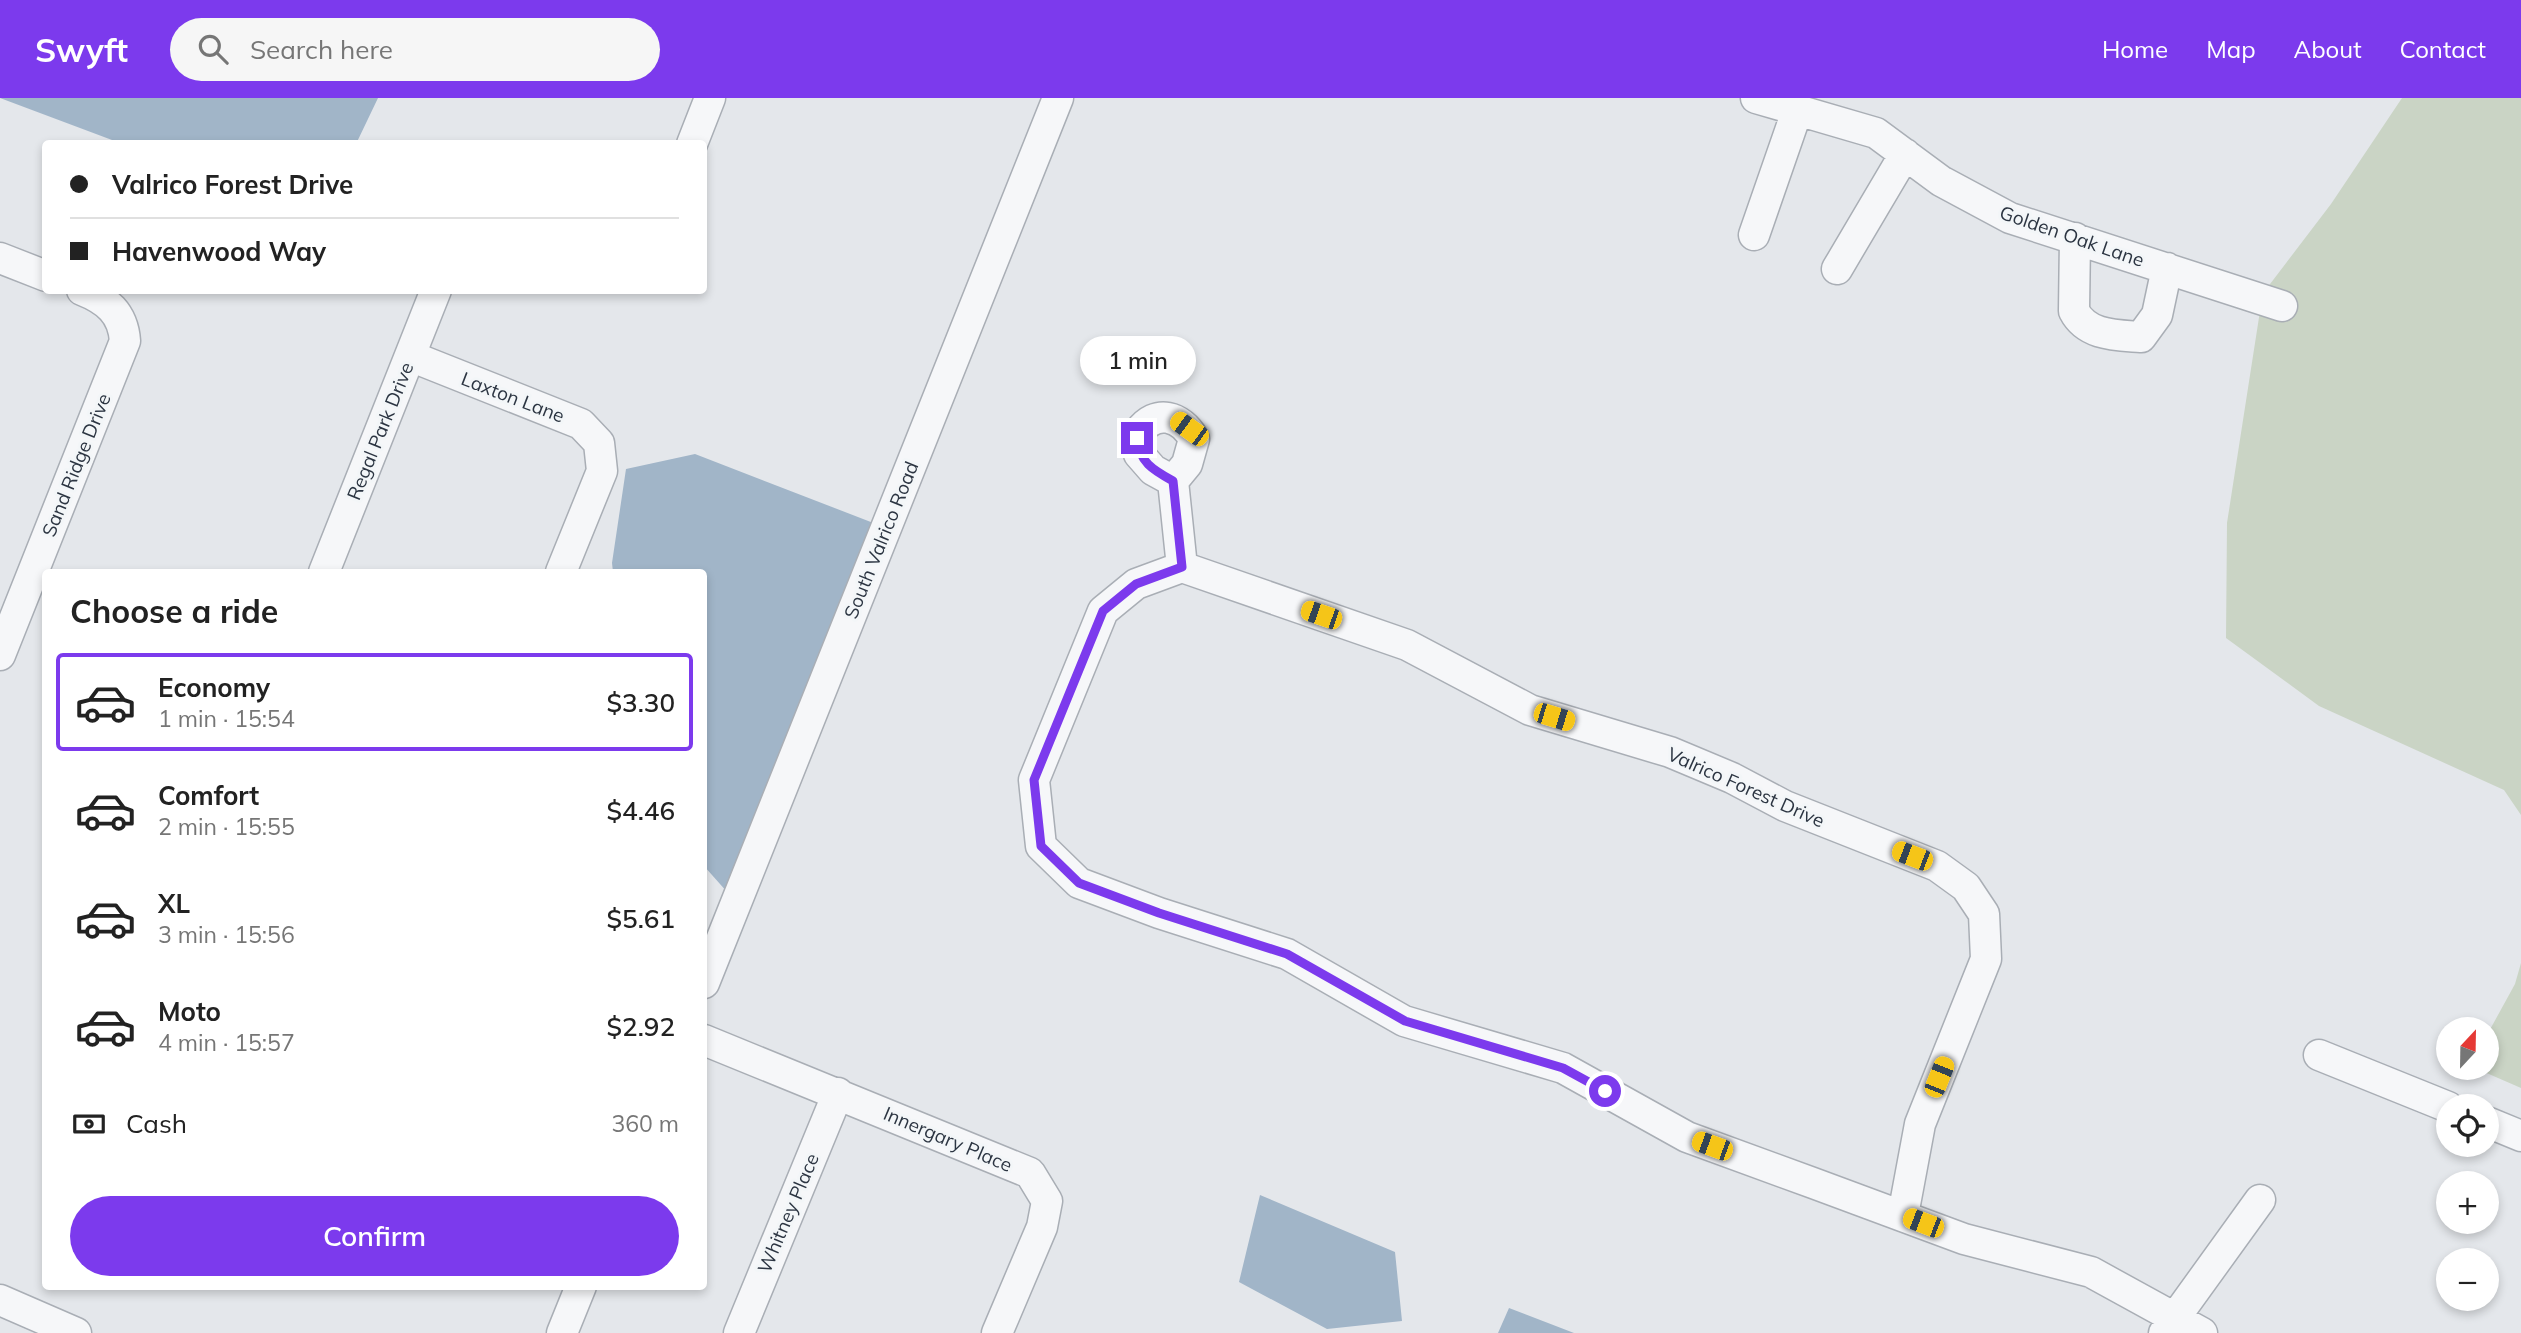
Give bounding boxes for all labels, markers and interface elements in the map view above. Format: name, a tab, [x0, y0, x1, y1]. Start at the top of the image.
search box	[170, 18, 660, 81]
text: Swyft	[35, 29, 128, 70]
icon: search	[194, 30, 232, 68]
text: Search here	[250, 33, 393, 66]
text: Home	[2102, 34, 2168, 64]
text: Map	[2206, 34, 2256, 64]
text: About	[2294, 34, 2362, 64]
text: Contact	[2400, 34, 2486, 64]
text: Valrico Forest Drive	[112, 168, 353, 201]
street label: Golden Oak Lane	[1997, 200, 2147, 272]
text: Havenwood Way	[112, 235, 326, 268]
callout: 1 min	[1079, 336, 1195, 386]
text: 1 min	[1108, 346, 1168, 375]
street label: Regal Park Drive	[341, 359, 419, 503]
street label: Laxton Lane	[458, 366, 568, 428]
street label: Sand Ridge Drive	[36, 390, 116, 540]
car	[1166, 408, 1213, 450]
route end	[1121, 422, 1153, 454]
street label: South Valrico Road	[838, 458, 924, 622]
text: Choose a ride	[70, 591, 278, 631]
car	[1298, 598, 1345, 632]
icon: car	[74, 671, 137, 734]
text: Economy	[158, 671, 270, 704]
text: $3.30	[606, 686, 675, 719]
car	[1531, 701, 1578, 733]
text: 1 min · 15:54	[158, 704, 295, 733]
street label: Valrico Forest Drive	[1664, 742, 1828, 832]
icon: car	[74, 779, 137, 842]
text: Comfort	[158, 779, 259, 812]
text: $4.46	[606, 794, 675, 827]
text: 2 min · 15:55	[158, 812, 295, 841]
car	[1889, 839, 1936, 873]
icon: car	[74, 887, 137, 950]
text: XL	[158, 887, 190, 920]
text: $5.61	[606, 902, 675, 935]
text: 3 min · 15:56	[158, 920, 295, 949]
icon: car	[74, 995, 137, 1058]
text: Moto	[158, 995, 221, 1028]
text: $2.92	[606, 1010, 675, 1043]
north arrow	[2436, 1017, 2499, 1080]
map controls	[2436, 1017, 2499, 1311]
text: 4 min · 15:57	[158, 1028, 295, 1057]
car	[1922, 1054, 1957, 1100]
route start	[1589, 1075, 1621, 1107]
button: locate	[2436, 1094, 2499, 1157]
street label: Innergary Place	[880, 1101, 1016, 1177]
icon: cash	[70, 1105, 108, 1143]
text: Cash	[126, 1107, 187, 1140]
text: 360 m	[611, 1109, 679, 1138]
car	[1689, 1129, 1736, 1163]
street label: Whitney Place	[752, 1150, 824, 1276]
button: +	[2436, 1171, 2499, 1234]
button: Confirm	[70, 1196, 679, 1276]
car	[1900, 1206, 1947, 1240]
button: −	[2436, 1248, 2499, 1311]

